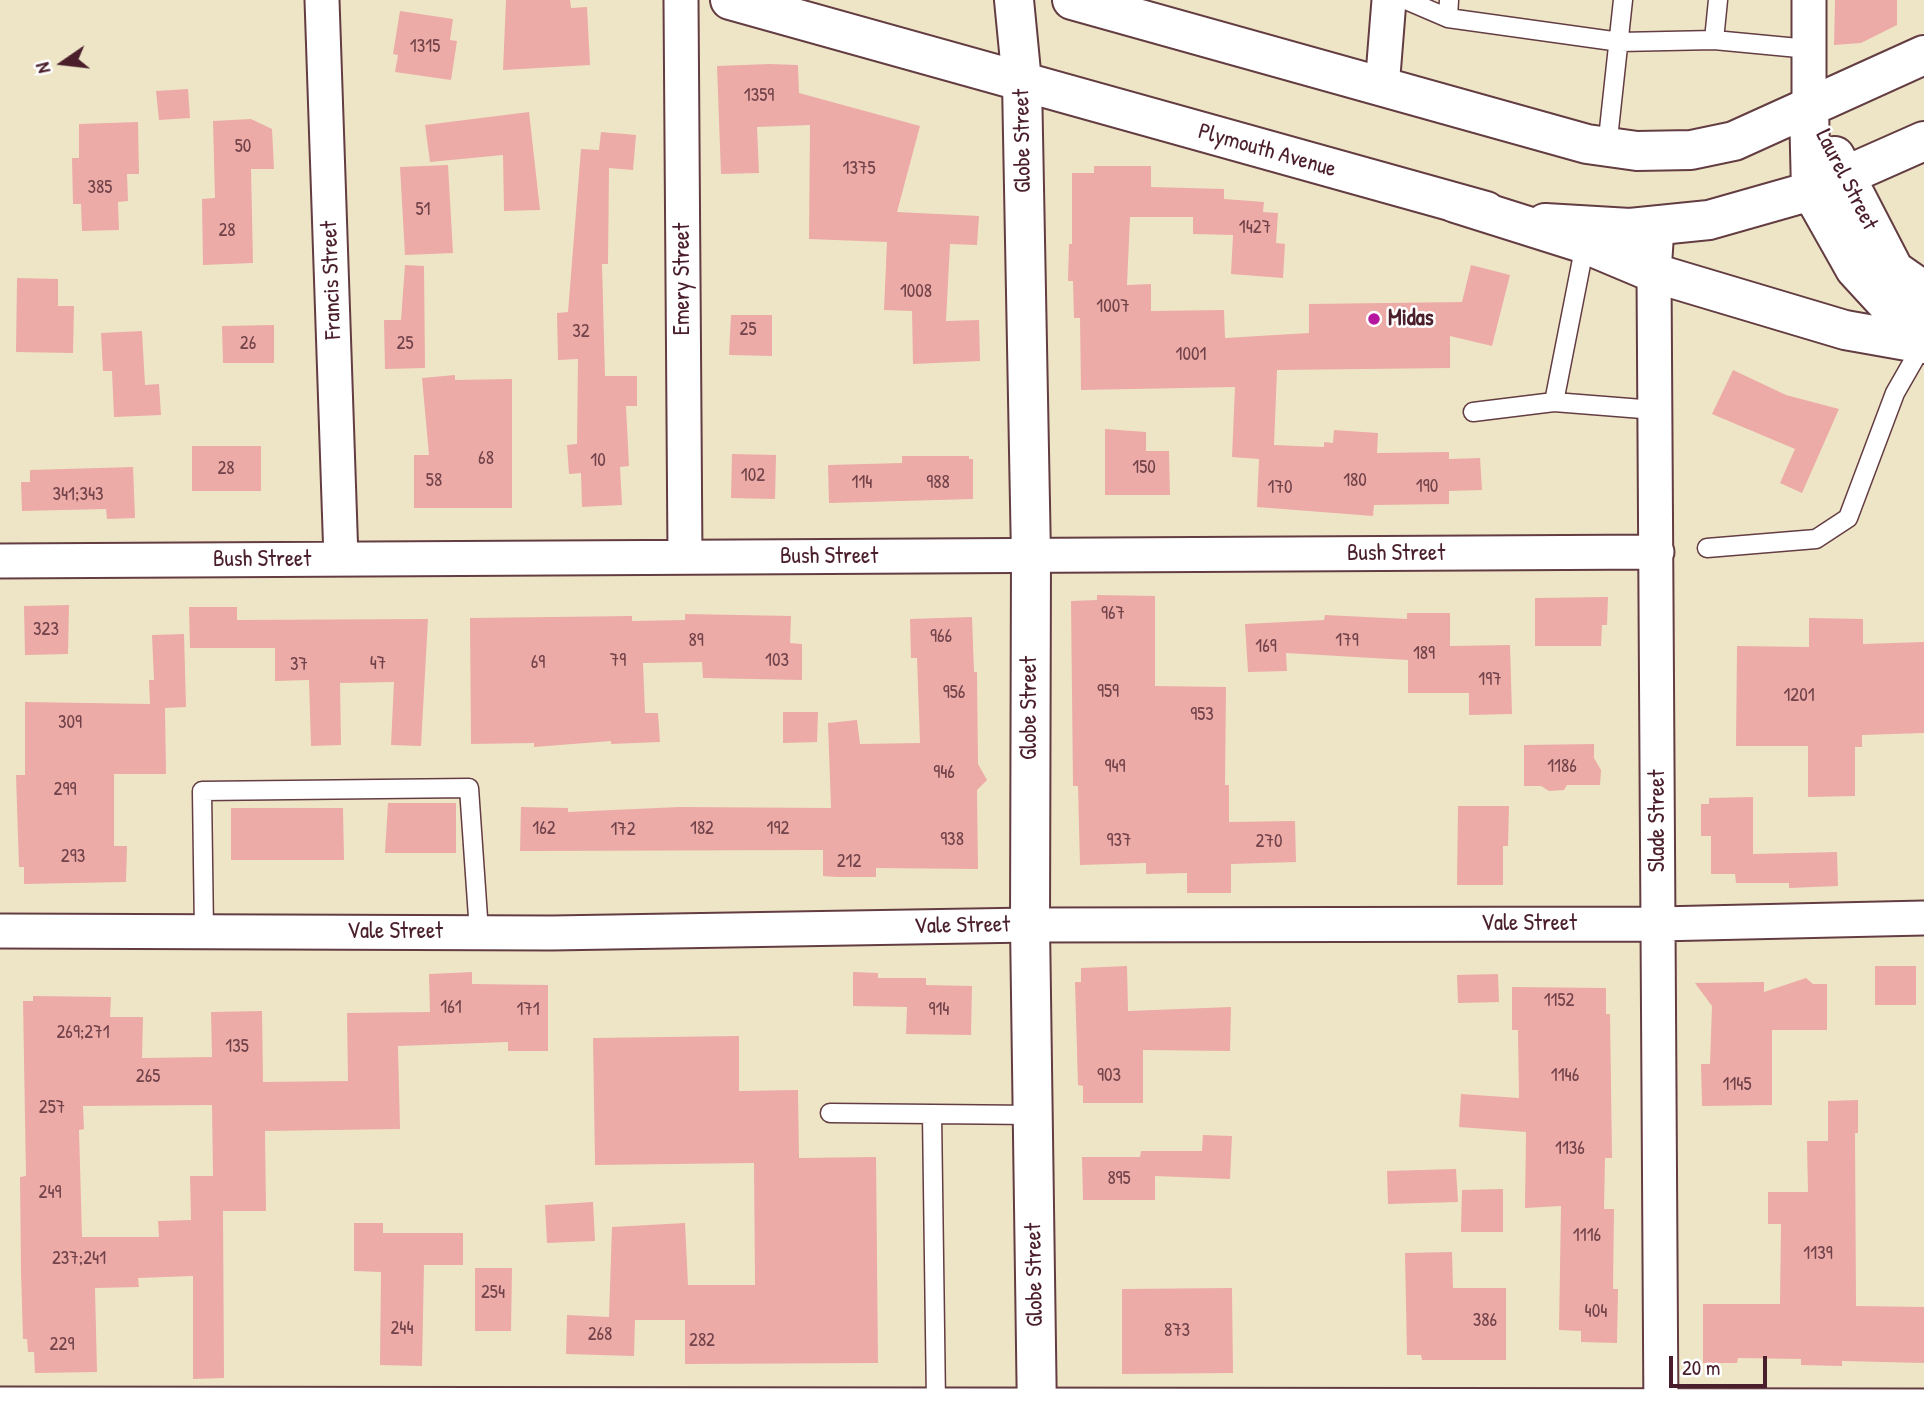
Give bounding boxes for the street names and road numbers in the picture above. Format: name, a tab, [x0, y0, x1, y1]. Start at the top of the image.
street label: Globe Street	[1008, 89, 1038, 193]
street label: Plymouth Avenue	[1195, 118, 1339, 184]
street label: Laurel Street	[1809, 125, 1883, 235]
street label: Francis Street	[316, 220, 348, 340]
street label: Emery Street	[669, 223, 697, 335]
street label: Bush Street	[1347, 540, 1445, 568]
street label: Bush Street	[780, 543, 878, 571]
street label: Bush Street	[213, 546, 311, 574]
street label: Globe Street	[1016, 656, 1044, 760]
street label: Slade Street	[1644, 770, 1672, 872]
street label: Vale Street	[1481, 910, 1577, 938]
street label: Vale Street	[914, 911, 1010, 941]
street label: Vale Street	[347, 918, 443, 946]
street label: Globe Street	[1020, 1223, 1050, 1327]

